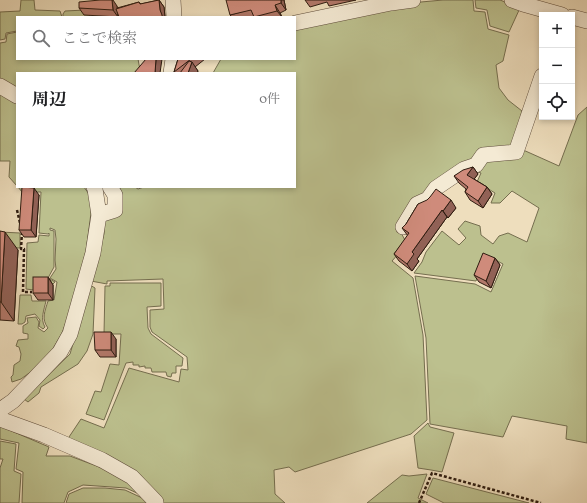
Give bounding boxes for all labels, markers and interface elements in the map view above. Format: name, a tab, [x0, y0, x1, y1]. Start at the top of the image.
map controls	[539, 12, 575, 120]
button: +	[539, 12, 575, 48]
search box	[16, 16, 296, 60]
icon: search	[30, 27, 52, 49]
text: ここで検索	[62, 29, 137, 50]
button: −	[539, 48, 575, 84]
button: locate	[539, 84, 575, 120]
text: 周辺	[32, 89, 66, 112]
text: 0件	[259, 91, 280, 109]

